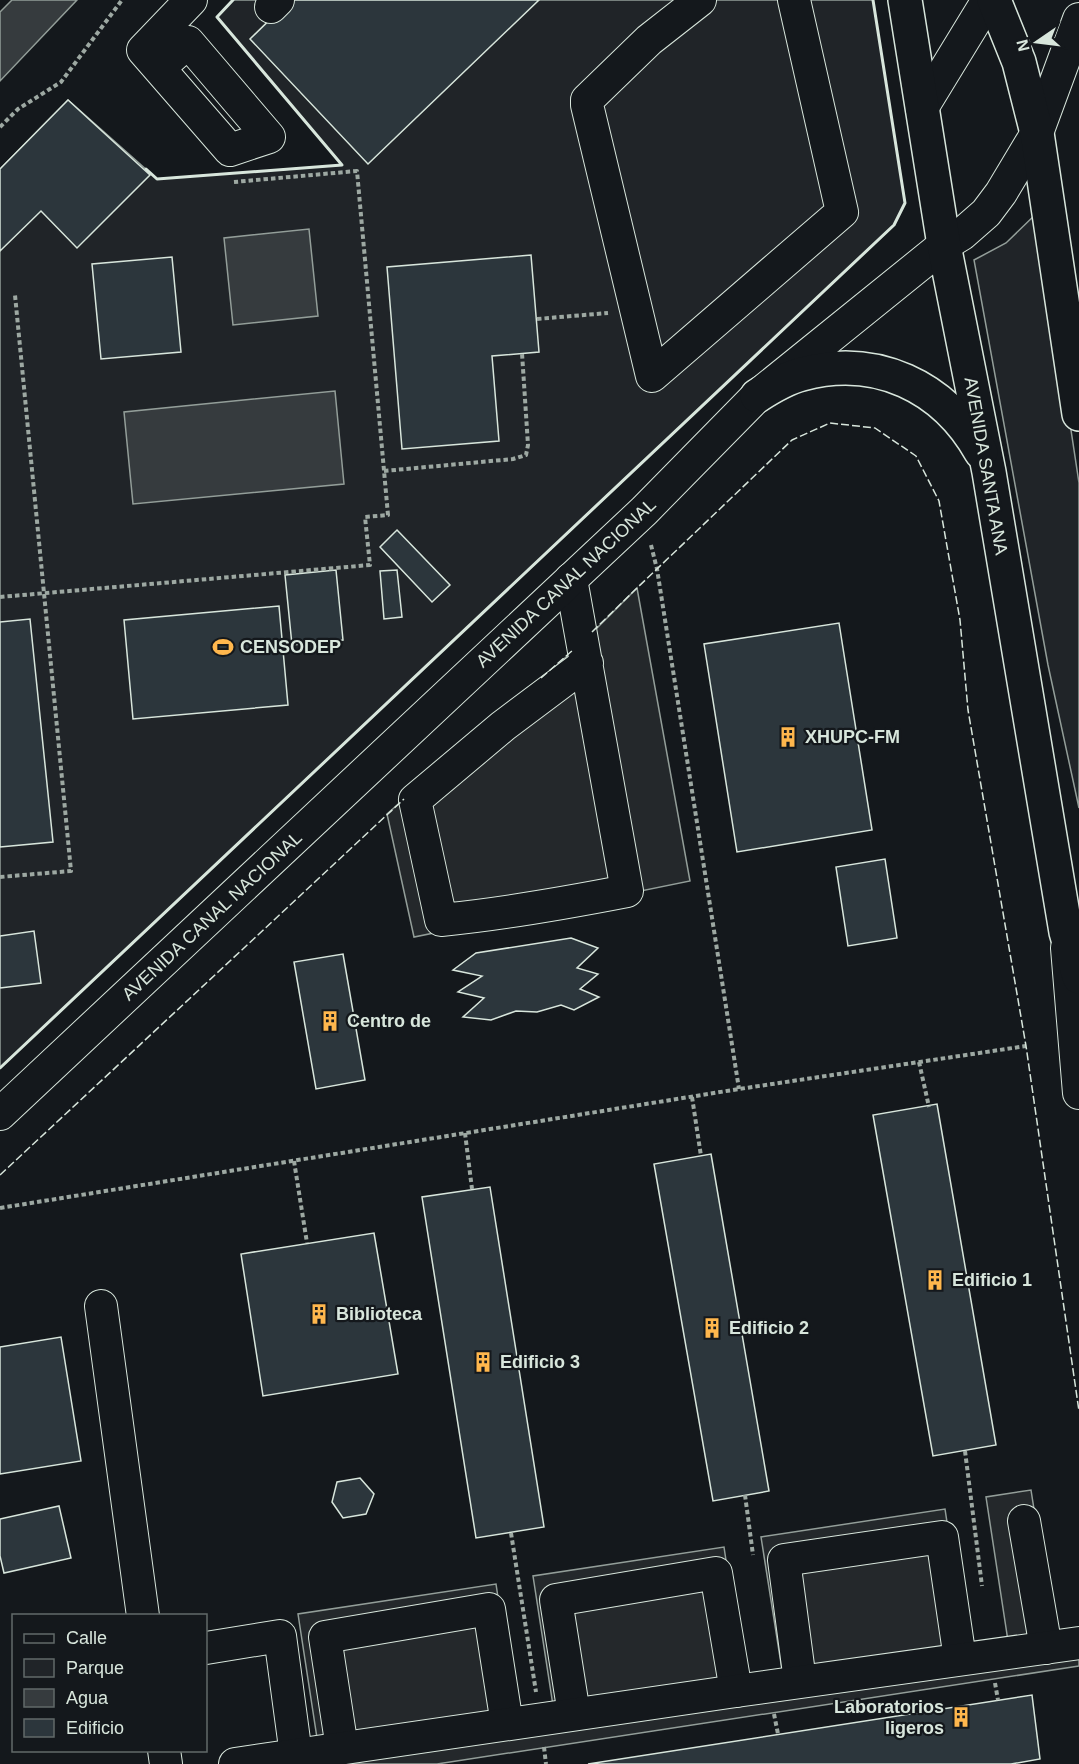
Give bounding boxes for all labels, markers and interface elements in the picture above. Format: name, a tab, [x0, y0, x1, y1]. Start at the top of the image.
north arrow	[1007, 12, 1067, 72]
text: N	[1013, 38, 1033, 53]
street label: AVENIDA SANTA ANA	[960, 375, 1012, 557]
street label: AVENIDA CANAL NACIONAL	[472, 495, 660, 671]
sports icon: CENSODEP	[211, 635, 235, 659]
place label: CENSODEP	[240, 637, 341, 657]
building icon: XHUPC-FM	[776, 725, 800, 749]
place label: XHUPC-FM	[805, 727, 900, 747]
street label: AVENIDA CANAL NACIONAL	[118, 828, 306, 1004]
building icon: Centro de	[318, 1009, 342, 1033]
place label: Centro de	[347, 1011, 431, 1031]
building icon: Edificio 1	[923, 1268, 947, 1292]
place label: Edificio 1	[952, 1270, 1032, 1290]
building icon: Biblioteca	[307, 1302, 331, 1326]
place label: Biblioteca	[336, 1304, 423, 1324]
building icon: Edificio 2	[700, 1316, 724, 1340]
place label: Edificio 2	[729, 1318, 809, 1338]
building icon: Edificio 3	[471, 1350, 495, 1374]
place label: Edificio 3	[500, 1352, 580, 1372]
legend	[12, 1614, 207, 1752]
text: Calle	[66, 1628, 107, 1648]
text: Parque	[66, 1658, 124, 1678]
text: Agua	[66, 1688, 109, 1708]
place label: Laboratorios ligeros	[834, 1697, 944, 1738]
building icon: Laboratorios ligeros	[949, 1705, 973, 1729]
text: Edificio	[66, 1718, 124, 1738]

